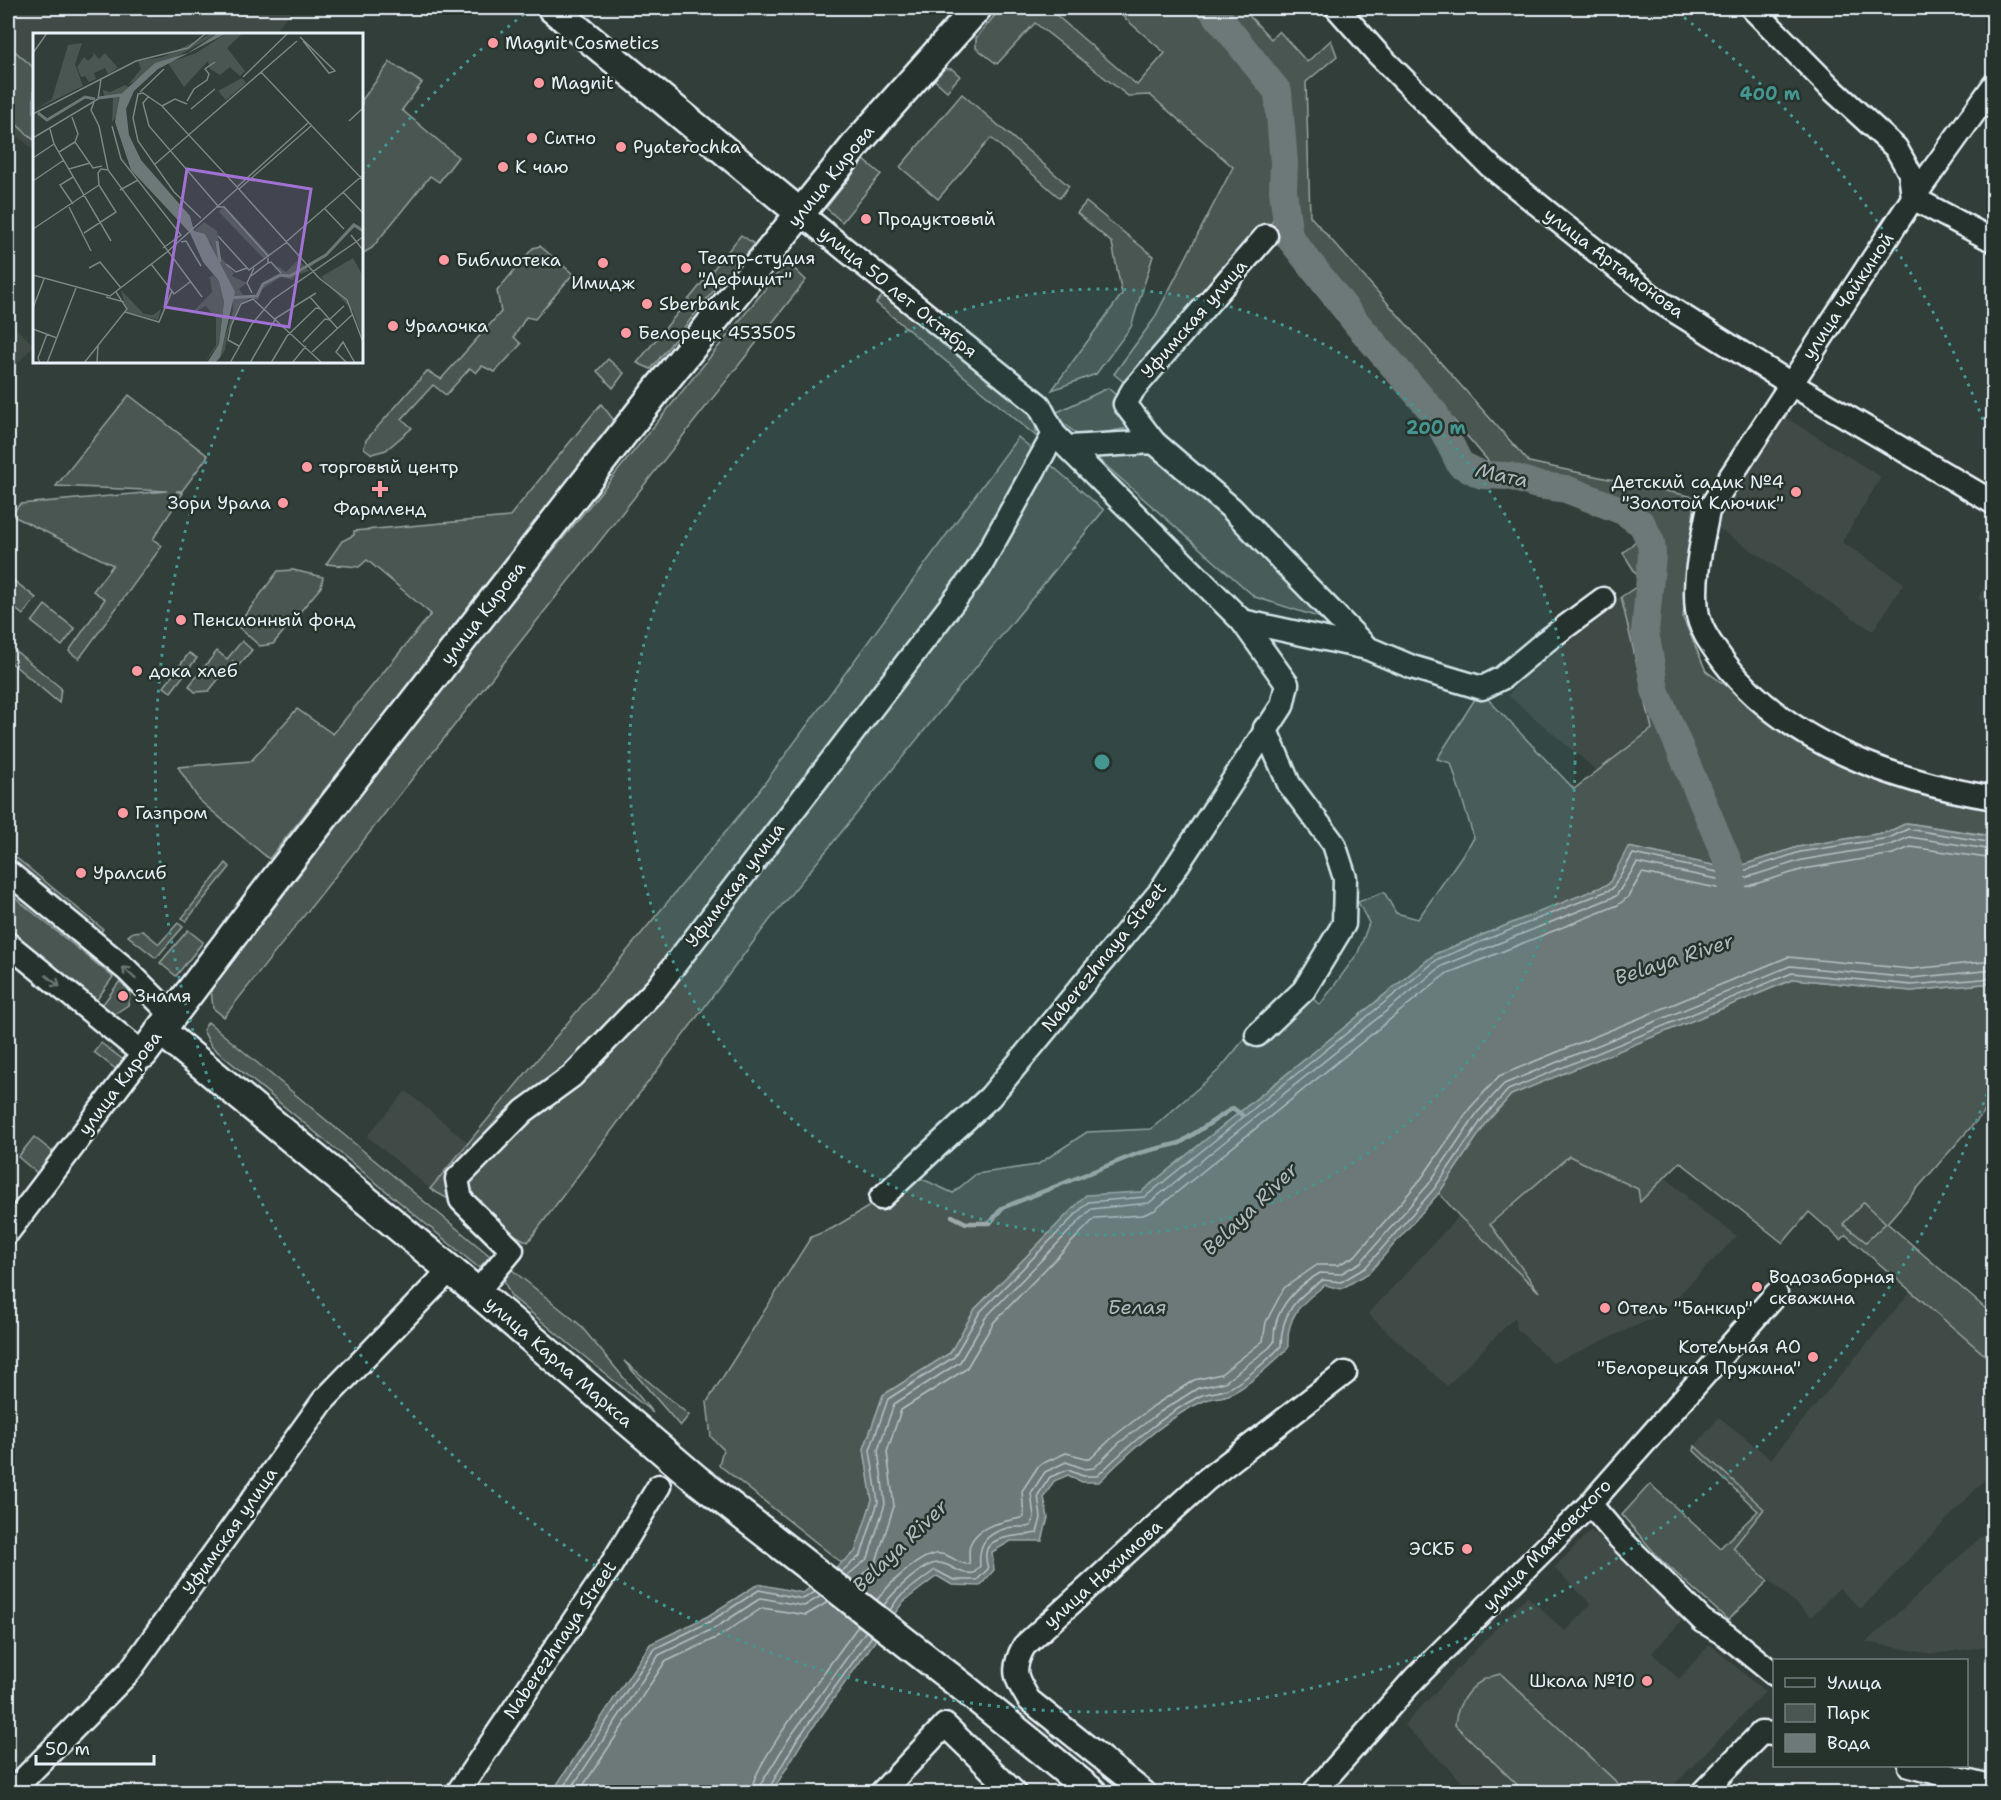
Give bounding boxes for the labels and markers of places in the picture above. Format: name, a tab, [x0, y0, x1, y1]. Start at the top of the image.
place label: Magnit Cosmetics	[505, 31, 659, 55]
marker: Magnit Cosmetics	[486, 36, 500, 50]
place label: Magnit	[551, 71, 614, 95]
marker: Magnit	[532, 76, 546, 90]
place label: Ситно	[544, 126, 596, 150]
marker: Ситно	[525, 131, 539, 145]
place label: Pyaterochka	[633, 135, 741, 159]
marker: Pyaterochka	[614, 140, 628, 154]
place label: К чаю	[515, 155, 569, 179]
marker: К чаю	[496, 160, 510, 174]
place label: Продуктовый	[878, 207, 996, 231]
marker: Продуктовый	[859, 212, 873, 226]
place label: Театр-студия "Дефицит"	[698, 246, 815, 291]
place label: Библиотека	[456, 248, 561, 272]
marker: Библиотека	[437, 253, 451, 267]
marker: Имидж	[596, 256, 610, 270]
marker: Театр-студия "Дефицит"	[679, 261, 693, 275]
place label: Имидж	[571, 271, 635, 295]
place label: Sberbank	[659, 292, 740, 316]
marker: Sberbank	[640, 297, 654, 311]
place label: Уралочка	[405, 314, 488, 338]
marker: Уралочка	[386, 319, 400, 333]
place label: Белорецк 453505	[638, 321, 796, 345]
marker: Белорецк 453505	[619, 326, 633, 340]
place label: торговый центр	[319, 455, 459, 479]
marker: торговый центр	[300, 460, 314, 474]
place label: Детский садик №4 "Золотой Ключик"	[1612, 470, 1784, 515]
marker: Фармленд	[373, 482, 387, 496]
marker: Детский садик №4 "Золотой Ключик"	[1789, 485, 1803, 499]
place label: Зори Урала	[168, 491, 271, 515]
marker: Зори Урала	[276, 496, 290, 510]
place label: Фармленд	[333, 497, 427, 521]
place label: Пенсионный фонд	[193, 608, 356, 632]
marker: Пенсионный фонд	[174, 613, 188, 627]
place label: дока хлеб	[149, 659, 238, 683]
marker: дока хлеб	[130, 664, 144, 678]
centre of rings	[1092, 752, 1112, 772]
place label: Газпром	[135, 801, 208, 825]
marker: Газпром	[116, 806, 130, 820]
place label: Уралсиб	[93, 861, 167, 885]
marker: Уралсиб	[74, 866, 88, 880]
place label: Знамя	[135, 984, 191, 1008]
marker: Знамя	[116, 989, 130, 1003]
place label: Водозаборная скважина	[1769, 1265, 1895, 1310]
marker: Водозаборная скважина	[1750, 1280, 1764, 1294]
place label: Отель "Банкир"	[1617, 1296, 1753, 1320]
marker: Отель "Банкир"	[1598, 1301, 1612, 1315]
place label: Котельная АО "Белорецкая Пружина"	[1597, 1335, 1801, 1380]
marker: Котельная АО "Белорецкая Пружина"	[1806, 1350, 1820, 1364]
place label: ЭСКБ	[1409, 1537, 1455, 1561]
marker: ЭСКБ	[1460, 1542, 1474, 1556]
place label: Школа №10	[1529, 1669, 1635, 1693]
marker: Школа №10	[1640, 1674, 1654, 1688]

